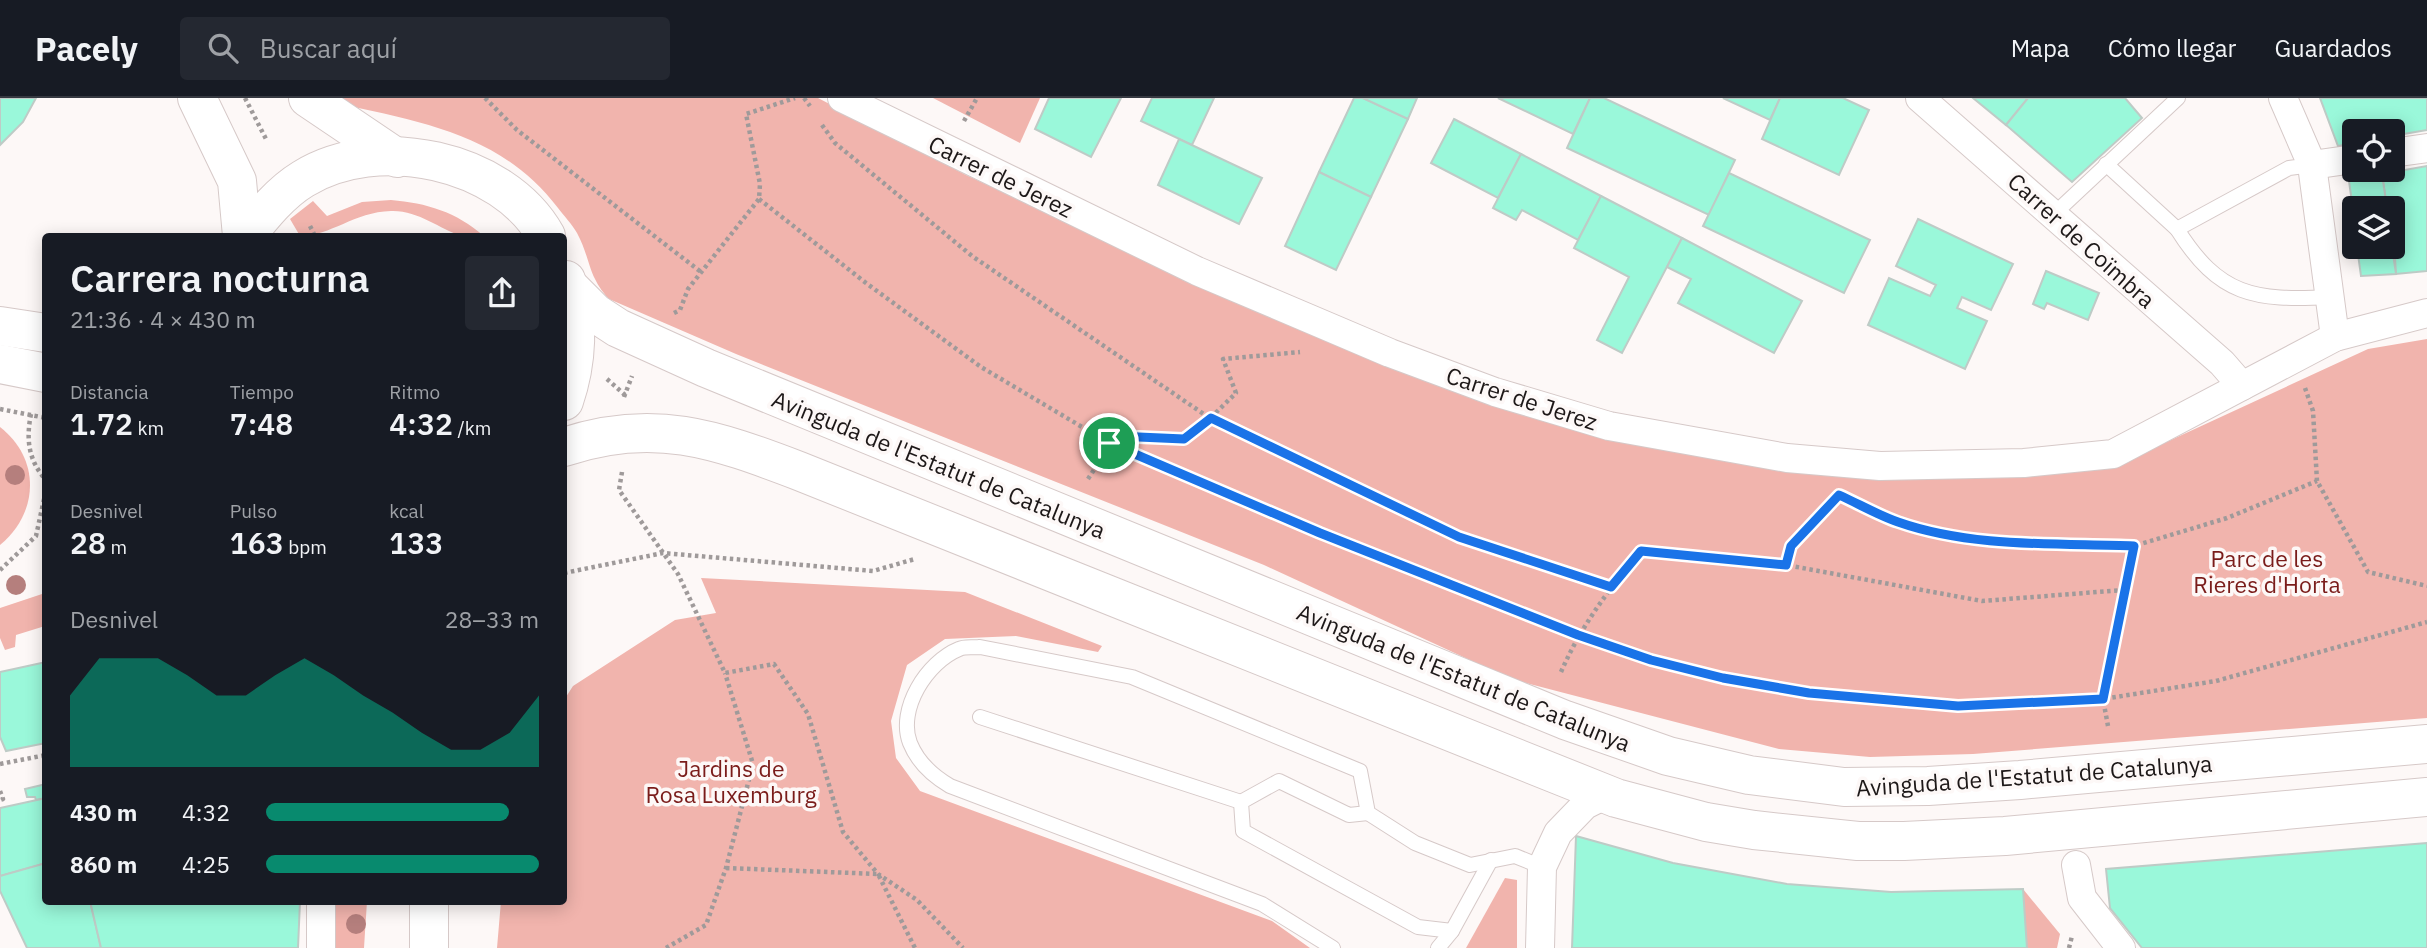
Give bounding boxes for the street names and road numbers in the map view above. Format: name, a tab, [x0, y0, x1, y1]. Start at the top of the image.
street label: Carrer de Jerez	[924, 128, 1078, 224]
street label: Carrer de Coïmbra	[2002, 166, 2162, 314]
street label: Carrer de Jerez	[1443, 359, 1601, 437]
street label: Avinguda de l'Estatut de Catalunya	[768, 383, 1110, 545]
street label: Avinguda de l'Estatut de Catalunya	[1293, 596, 1635, 758]
street label: Avinguda de l'Estatut de Catalunya	[1855, 748, 2213, 802]

